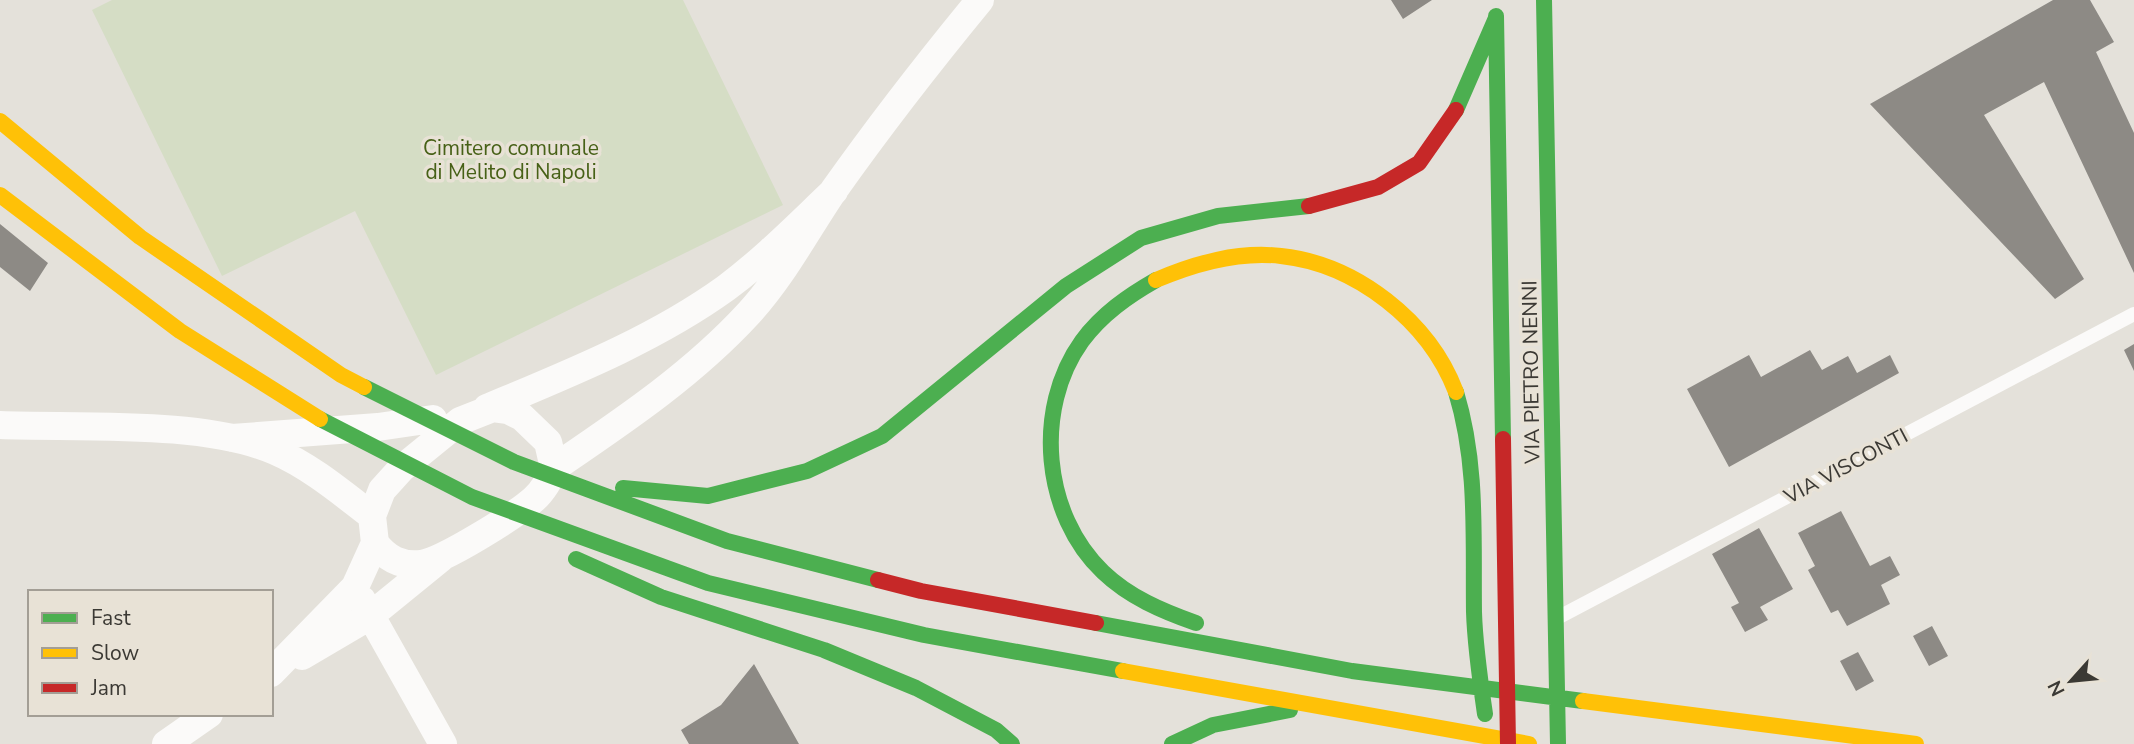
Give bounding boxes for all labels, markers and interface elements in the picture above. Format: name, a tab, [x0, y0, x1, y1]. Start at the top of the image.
park label: Cimitero comunale di Melito di Napoli	[423, 134, 599, 186]
street label: VIA PIETRO NENNI	[1515, 280, 1547, 465]
street label: VIA VISCONTI	[1778, 422, 1913, 511]
legend	[28, 590, 273, 716]
text: Fast	[91, 604, 131, 632]
text: Slow	[91, 639, 140, 667]
north arrow	[2036, 646, 2106, 716]
text: Jam	[90, 674, 127, 702]
text: N	[2042, 676, 2072, 701]

